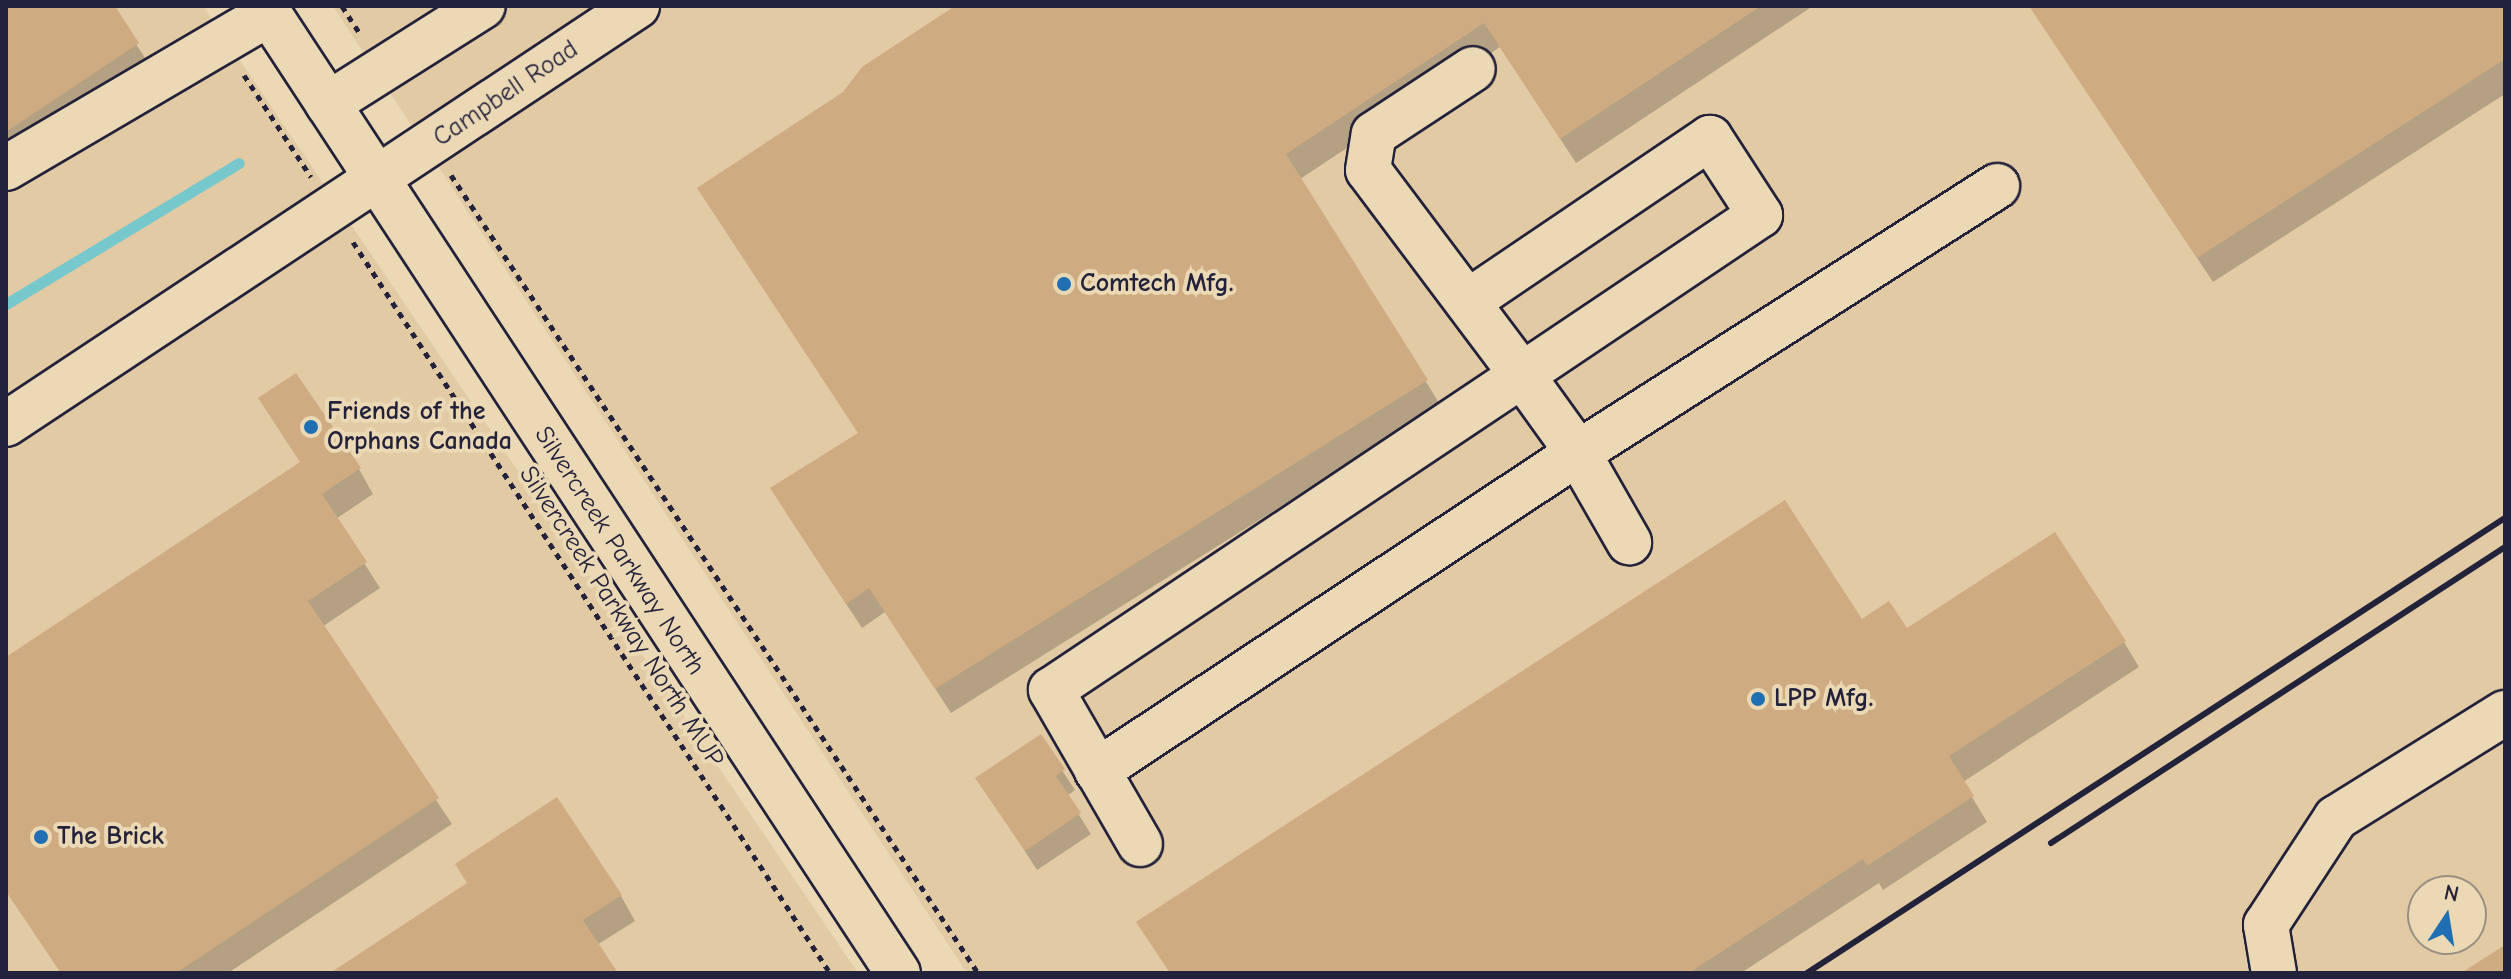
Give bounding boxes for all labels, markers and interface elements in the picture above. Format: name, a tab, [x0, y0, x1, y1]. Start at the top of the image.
street label: Campbell Road	[428, 34, 584, 154]
place label: Comtech Mfg.	[1080, 268, 1233, 300]
marker: Comtech Mfg.	[1055, 275, 1073, 293]
place label: Friends of the Orphans Canada	[327, 396, 512, 458]
marker: Friends of the Orphans Canada	[302, 418, 320, 436]
street label: Silvercreek Parkway North	[527, 421, 711, 681]
street label: Silvercreek Parkway North MUP	[512, 461, 730, 773]
place label: LPP Mfg.	[1774, 683, 1873, 715]
marker: LPP Mfg.	[1749, 690, 1767, 708]
place label: The Brick	[57, 821, 164, 853]
marker: The Brick	[32, 828, 50, 846]
north arrow	[2407, 875, 2487, 955]
text: N	[2442, 879, 2461, 908]

